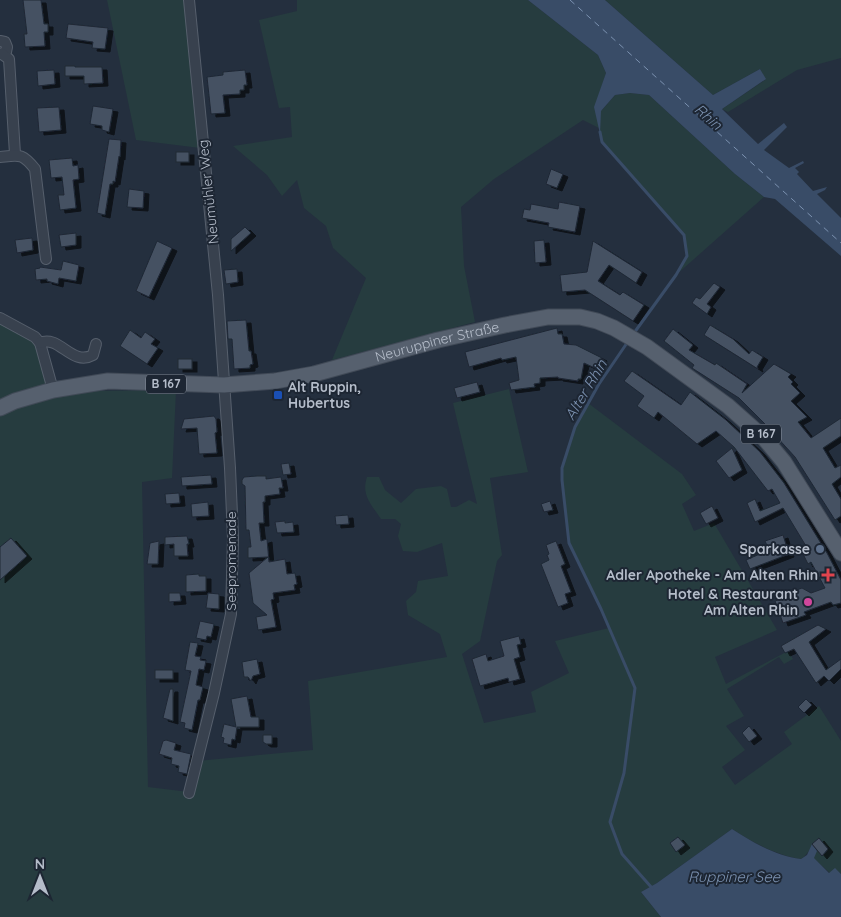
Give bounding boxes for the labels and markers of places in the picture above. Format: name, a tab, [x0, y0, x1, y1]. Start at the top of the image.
place label: Alt Ruppin, Hubertus	[288, 378, 361, 412]
marker: Alt Ruppin, Hubertus	[272, 389, 284, 401]
place label: Sparkasse	[740, 540, 810, 558]
marker: Sparkasse	[814, 543, 826, 555]
place label: Adler Apotheke - Am Alten Rhin	[606, 566, 818, 584]
marker: Adler Apotheke - Am Alten Rhin	[822, 569, 834, 581]
place label: Hotel & Restaurant Am Alten Rhin	[668, 585, 798, 619]
marker: Hotel & Restaurant Am Alten Rhin	[802, 596, 814, 608]

